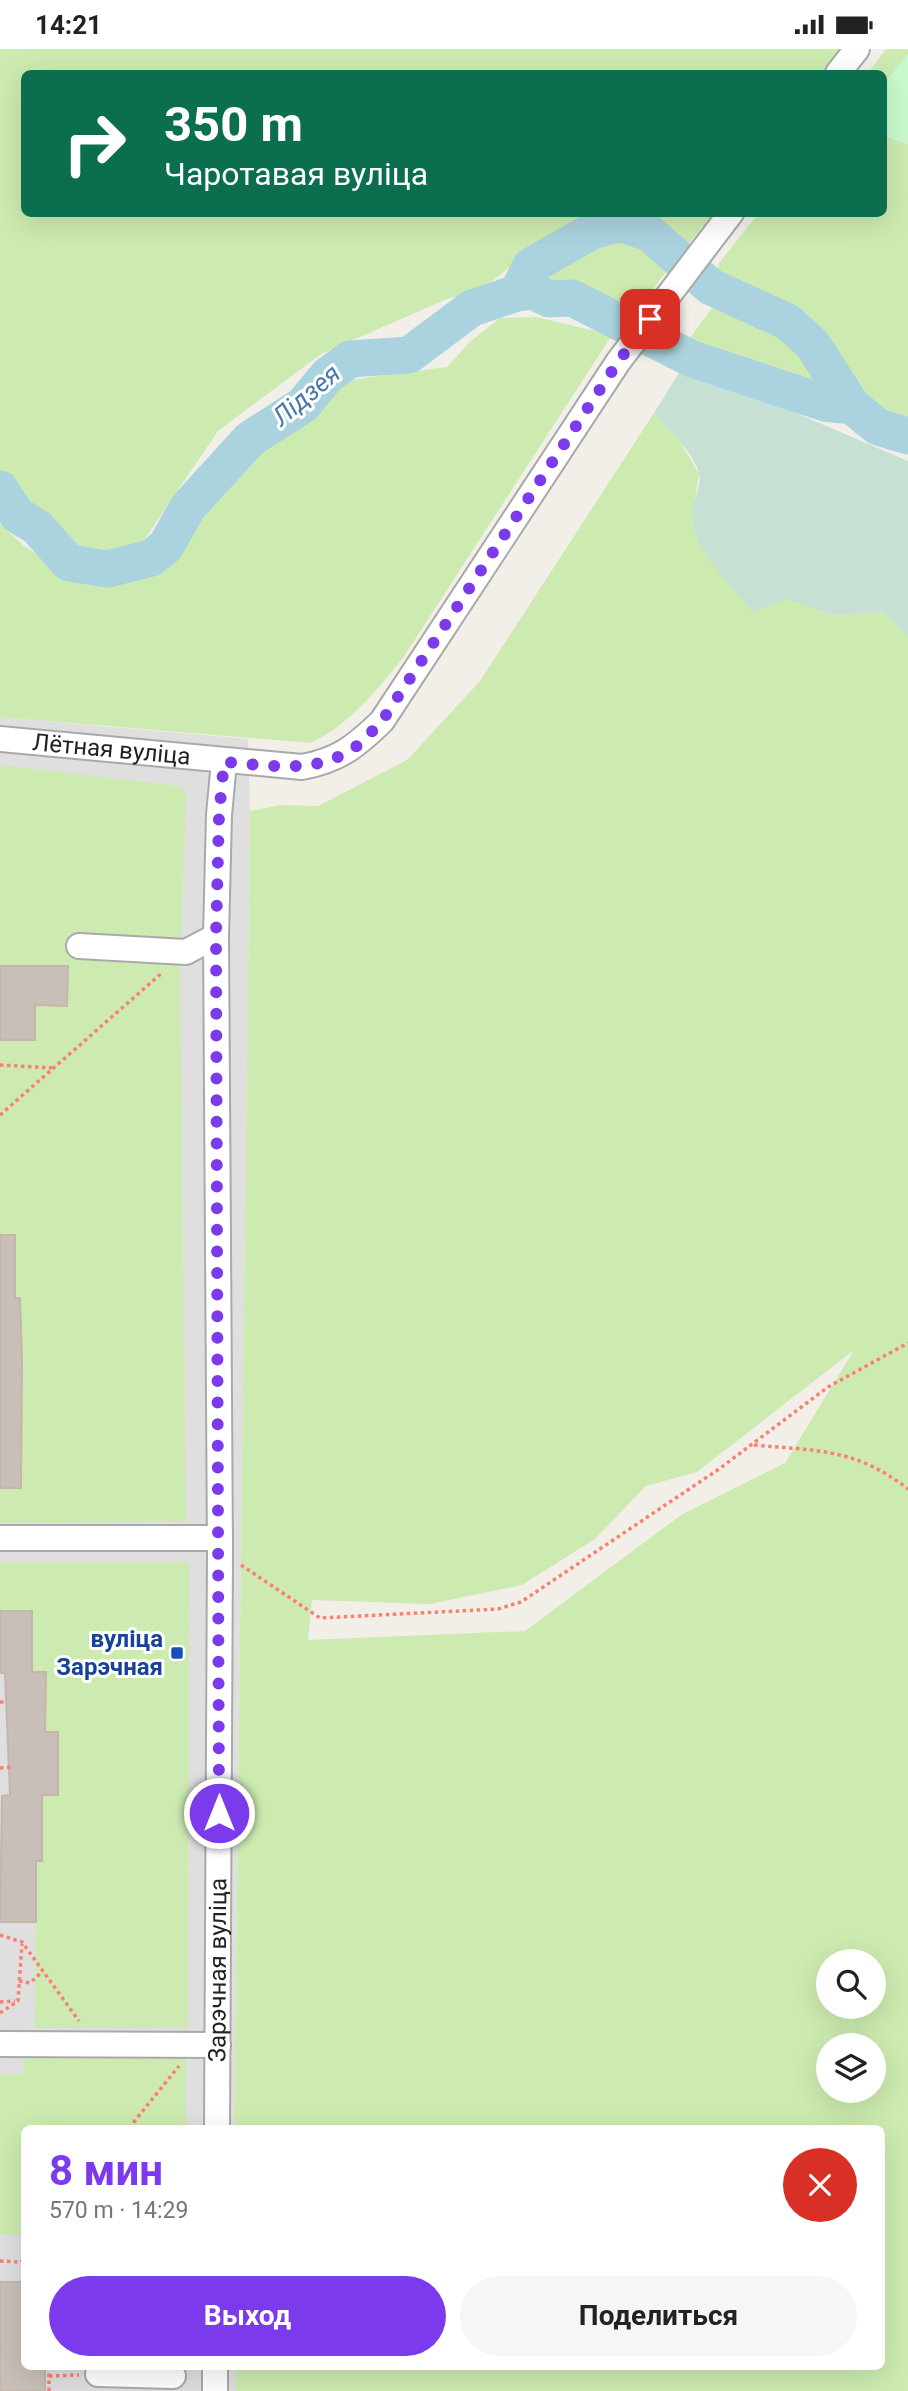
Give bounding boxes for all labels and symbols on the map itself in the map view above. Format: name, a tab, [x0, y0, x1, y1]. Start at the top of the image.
pin	[620, 289, 680, 349]
water label: Лідзея	[265, 358, 346, 433]
street label: Лётная вуліца	[31, 728, 192, 771]
place label: вуліца Зарэчная	[56, 1625, 163, 1681]
marker: вуліца Зарэчная	[169, 1645, 185, 1661]
position arrow	[182, 1776, 256, 1850]
street label: Зарэчная вуліца	[203, 1878, 232, 2062]

